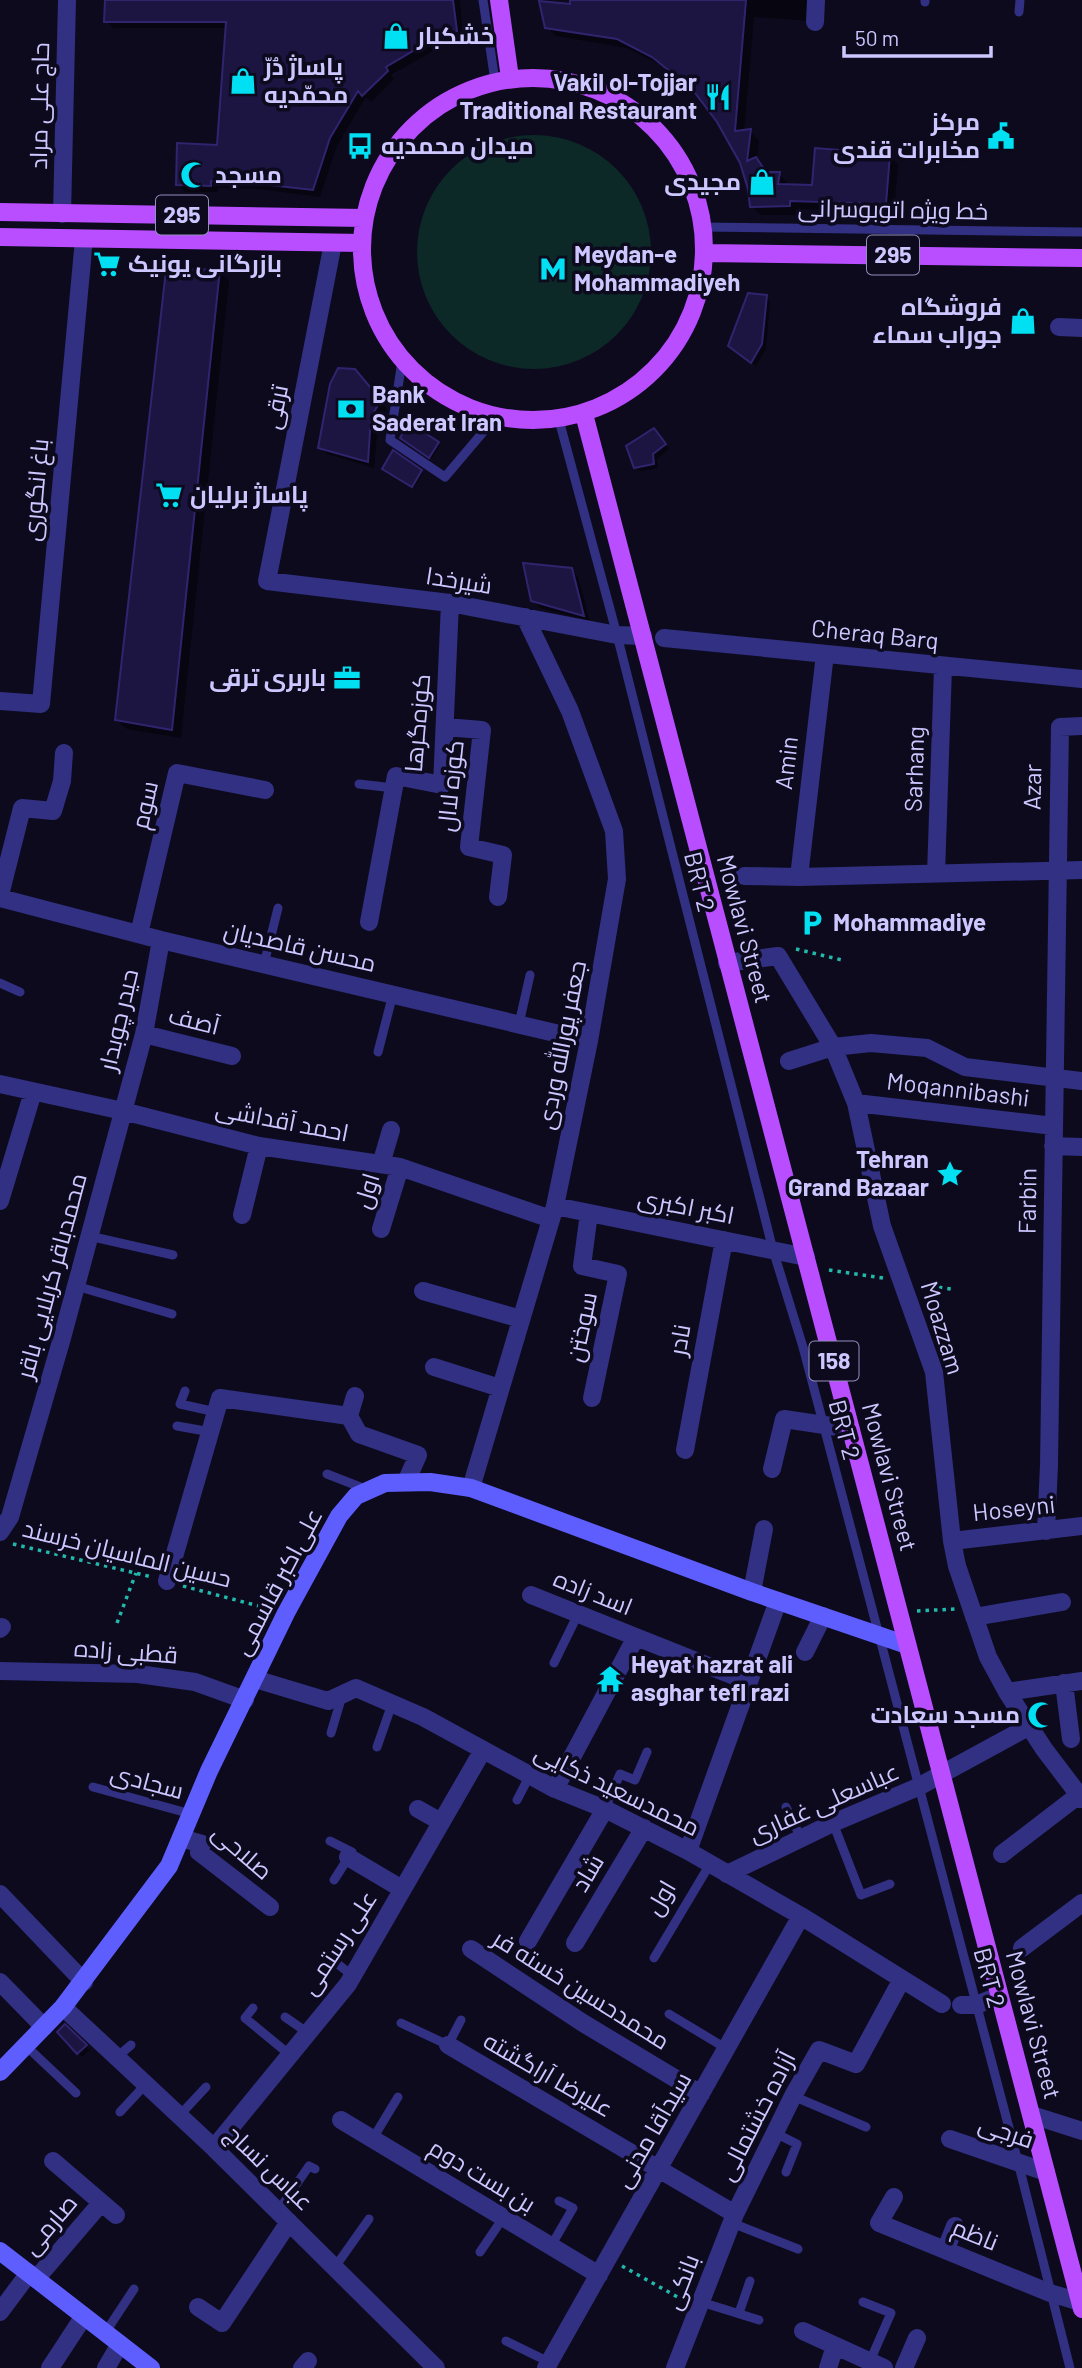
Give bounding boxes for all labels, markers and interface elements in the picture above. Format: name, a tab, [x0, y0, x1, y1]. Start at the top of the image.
scale bar	[844, 14, 991, 58]
place label: خشکبار	[416, 20, 494, 50]
shop icon: خشکبار	[381, 21, 411, 51]
text: 50 m	[855, 25, 899, 50]
street label: حاج علی مراد	[23, 42, 57, 170]
place label: پاساژ دُرّ محمّدیه	[263, 51, 348, 108]
shop icon: پاساژ دُرّ محمّدیه	[228, 66, 258, 96]
place label: Vakil ol-Tojjar Traditional Restaurant	[459, 67, 697, 124]
restaurant icon: Vakil ol-Tojjar Traditional Restaurant	[703, 82, 733, 112]
place label: مرکز مخابرات قندی	[833, 106, 980, 164]
public building icon: مرکز مخابرات قندی	[986, 121, 1016, 151]
place label: میدان محمدیه	[381, 130, 534, 160]
bus stop icon: میدان محمدیه	[345, 131, 375, 161]
place label: مسجد	[215, 159, 282, 188]
mosque icon: مسجد	[179, 160, 209, 190]
place label: مجیدی	[664, 166, 741, 196]
shop icon: مجیدی	[747, 167, 777, 197]
street label: خط ویژه اتوبوسرانی	[798, 192, 989, 226]
road number: 295	[156, 196, 208, 234]
road number: 295	[867, 236, 919, 274]
place label: Meydan-e Mohammadiyeh	[574, 239, 740, 296]
place label: بازرگانی یونیک	[128, 248, 282, 278]
supermarket icon: بازرگانی یونیک	[92, 249, 122, 279]
metro station icon: Meydan-e Mohammadiyeh	[538, 254, 568, 284]
place label: فروشگاه جوراب سماء	[873, 291, 1002, 349]
shop icon: فروشگاه جوراب سماء	[1008, 306, 1038, 336]
place label: Bank Saderat Iran	[372, 379, 502, 436]
street label: ترقی	[256, 381, 294, 432]
bank icon: Bank Saderat Iran	[336, 394, 366, 424]
street label: باغ انگوری	[16, 437, 56, 543]
place label: پاساژ برلیان	[190, 479, 308, 512]
supermarket icon: پاساژ برلیان	[154, 480, 184, 510]
street label: شیرخدا	[424, 560, 494, 599]
street label: Cheraq Barq	[810, 612, 940, 655]
place label: باربری ترقی	[209, 662, 326, 692]
office icon: باربری ترقی	[332, 663, 362, 693]
street label: کوزه‌گرها	[398, 672, 435, 773]
street label: Sarhang	[898, 725, 929, 812]
street label: Amin	[768, 735, 803, 791]
street label: کوزه لاال	[430, 739, 470, 833]
street label: Azar	[1017, 763, 1046, 810]
street label: سوم	[124, 778, 166, 832]
street label: BRT 2	[679, 849, 722, 915]
street label: Mowlavi Street	[712, 851, 779, 1006]
place label: Mohammadiye	[833, 907, 986, 936]
parking icon: Mohammadiye	[797, 908, 827, 938]
street label: محسن قاصدیان	[221, 914, 379, 978]
street label: جعفر پورالله وردی	[530, 958, 594, 1132]
street label: حیدر چوبدار	[91, 966, 146, 1076]
street label: آصف	[166, 999, 223, 1040]
street label: Moqannibashi	[885, 1065, 1031, 1112]
street label: احمد آقداشی	[213, 1092, 351, 1148]
place label: Tehran Grand Bazaar	[788, 1144, 929, 1201]
place icon: Tehran Grand Bazaar	[935, 1159, 965, 1189]
street label: Farbin	[1011, 1168, 1042, 1234]
street label: اول	[347, 1169, 386, 1212]
street label: محمدباقر کربلایی باقر	[9, 1170, 93, 1384]
street label: اکبر اکبری	[635, 1182, 737, 1230]
street label: Moazzam	[916, 1277, 971, 1378]
street label: سوختن	[559, 1289, 603, 1365]
street label: نادر	[661, 1322, 696, 1360]
road number: 158	[810, 1342, 858, 1380]
street label: BRT 2	[824, 1396, 867, 1463]
street label: Mowlavi Street	[857, 1399, 924, 1554]
street label: Hoseyni	[971, 1489, 1057, 1526]
street label: علی‌اکبر قاسمی	[226, 1503, 328, 1660]
street label: حسین الماسیان خرسند	[20, 1513, 235, 1593]
street label: اسد زاده	[550, 1563, 637, 1620]
street label: قطبی زاده	[73, 1632, 179, 1670]
place label: Heyat hazrat ali asghar tefl razi	[631, 1649, 793, 1706]
temple icon: Heyat hazrat ali asghar tefl razi	[595, 1664, 625, 1694]
place label: مسجد سعادت	[871, 1699, 1020, 1728]
mosque icon: مسجد سعادت	[1026, 1700, 1056, 1730]
street label: محمدسعید ذکایی	[530, 1736, 705, 1842]
street label: عباسعلی غفاری	[744, 1756, 903, 1849]
street label: سجادی	[107, 1757, 187, 1805]
street label: صلاحی	[206, 1817, 279, 1886]
street label: شاد	[564, 1848, 609, 1896]
street label: اول	[638, 1875, 682, 1920]
street label: علی رستمی	[293, 1885, 383, 2000]
street label: محمدحسین خسته فر	[486, 1922, 676, 2056]
street label: BRT 2	[969, 1944, 1012, 2011]
street label: Mowlavi Street	[1001, 1947, 1068, 2102]
street label: علیرضا آراگشته	[479, 2025, 619, 2122]
street label: آزاده خشتمالی	[711, 2045, 802, 2186]
street label: سیدآقا مدنی	[607, 2066, 697, 2193]
street label: فرجی	[975, 2108, 1038, 2154]
street label: عباس نساج	[218, 2118, 320, 2218]
street label: بن بست دوم	[423, 2132, 541, 2220]
street label: صارمی	[15, 2188, 83, 2261]
street label: ناظم	[947, 2211, 1003, 2259]
street label: بانکی	[657, 2250, 705, 2314]

